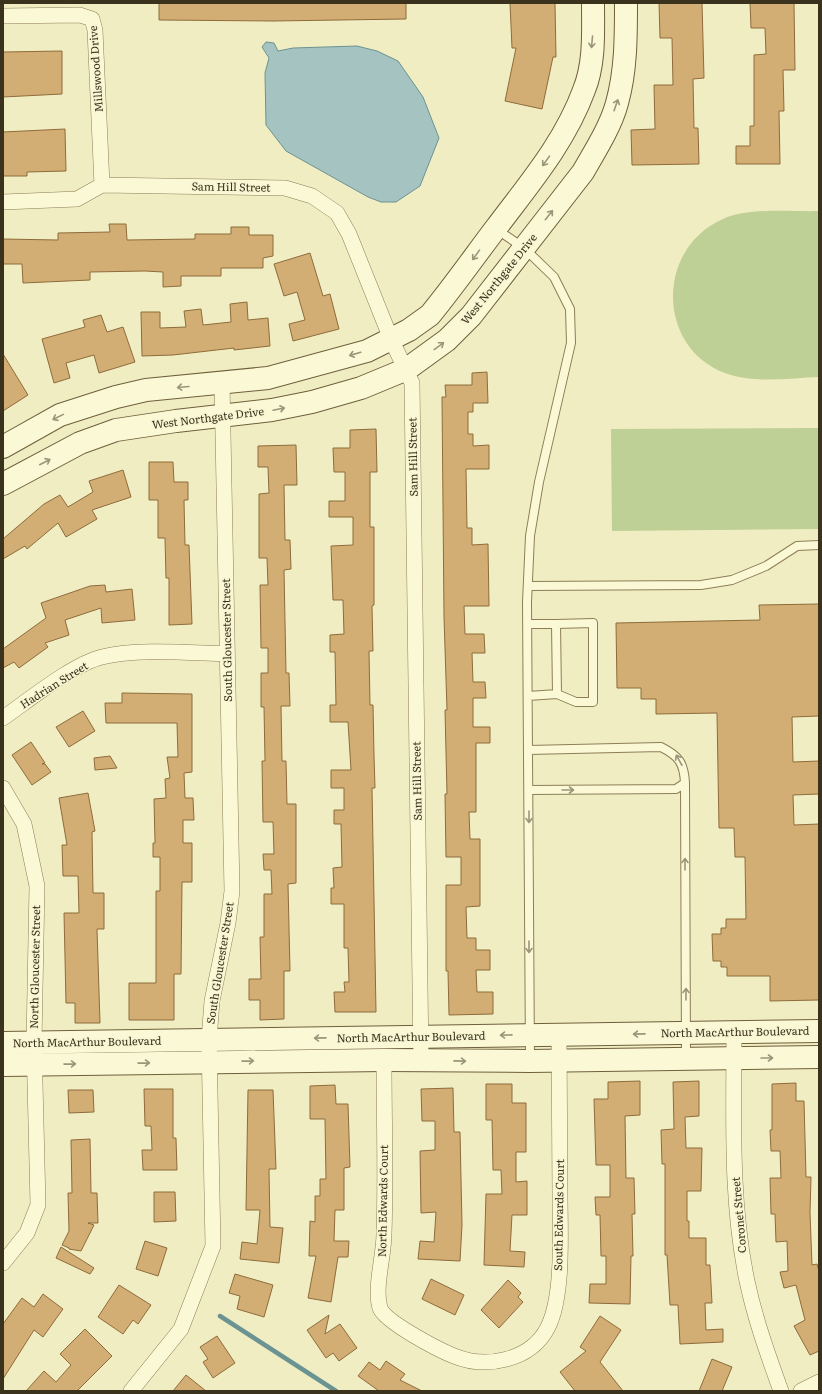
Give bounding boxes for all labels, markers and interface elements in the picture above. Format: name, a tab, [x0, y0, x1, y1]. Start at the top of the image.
street label: Millswood Drive	[84, 25, 106, 113]
one-way arrow	[589, 35, 596, 48]
one-way arrow	[613, 98, 620, 111]
one-way arrow	[542, 156, 550, 167]
street label: Sam Hill Street	[191, 177, 271, 195]
one-way arrow	[545, 210, 554, 221]
street label: West Northgate Drive	[457, 229, 540, 327]
one-way arrow	[472, 249, 480, 260]
one-way arrow	[433, 342, 444, 350]
one-way arrow	[349, 351, 362, 358]
one-way arrow	[177, 383, 190, 390]
street label: West Northgate Drive	[151, 402, 265, 432]
one-way arrow	[272, 404, 285, 412]
one-way arrow	[52, 414, 64, 421]
street label: Sam Hill Street	[403, 417, 421, 497]
one-way arrow	[39, 457, 51, 465]
street label: South Gloucester Street	[217, 578, 235, 702]
street label: Hadrian Street	[16, 657, 91, 711]
street label: Sam Hill Street	[407, 741, 425, 821]
one-way arrow	[674, 754, 682, 766]
one-way arrow	[561, 786, 574, 794]
one-way arrow	[525, 810, 533, 823]
one-way arrow	[681, 858, 689, 871]
street label: South Gloucester Street	[201, 900, 237, 1025]
street label: North Gloucester Street	[25, 904, 43, 1029]
one-way arrow	[526, 940, 533, 953]
one-way arrow	[682, 988, 690, 1001]
street label: North MacArthur Boulevard	[660, 1022, 810, 1040]
street label: North MacArthur Boulevard	[336, 1027, 486, 1045]
one-way arrow	[633, 1030, 646, 1037]
street label: North MacArthur Boulevard	[12, 1032, 162, 1050]
one-way arrow	[500, 1032, 513, 1039]
one-way arrow	[314, 1034, 327, 1042]
one-way arrow	[760, 1054, 773, 1062]
one-way arrow	[241, 1057, 254, 1065]
one-way arrow	[453, 1057, 466, 1064]
one-way arrow	[137, 1059, 150, 1067]
one-way arrow	[63, 1060, 76, 1068]
street label: North Edwards Court	[373, 1144, 391, 1257]
street label: South Edwards Court	[549, 1158, 567, 1271]
street label: Coronet Street	[727, 1176, 749, 1254]

